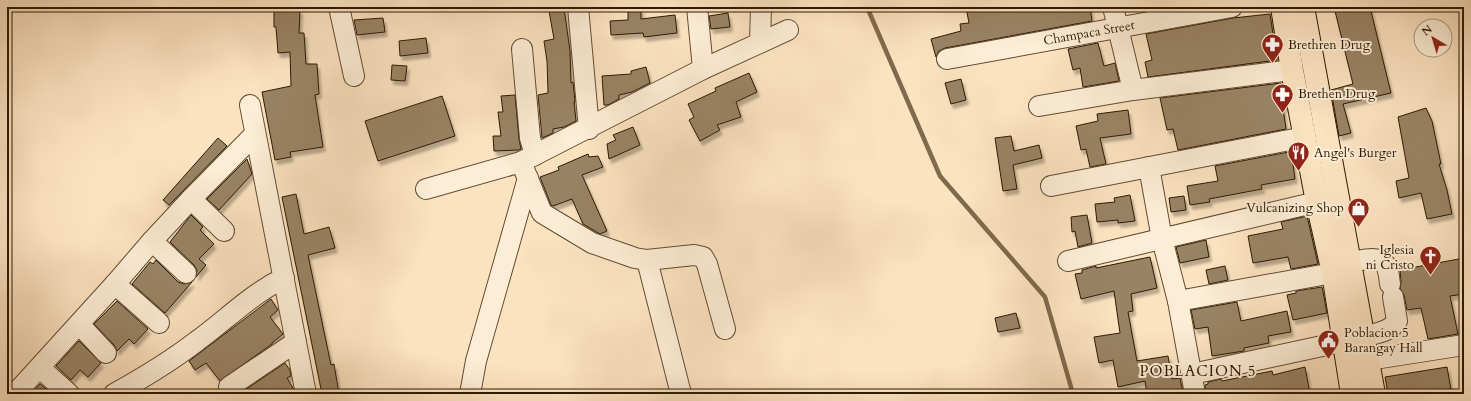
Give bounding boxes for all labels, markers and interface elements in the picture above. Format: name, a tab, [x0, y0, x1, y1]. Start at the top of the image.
street label: Champaca Street	[1042, 16, 1136, 50]
north arrow	[1413, 18, 1453, 58]
text: N	[1419, 21, 1436, 39]
pharmacy icon: Brethren Drug	[1260, 32, 1286, 65]
place label: Brethren Drug	[1288, 36, 1371, 54]
pharmacy icon: Brethen Drug	[1269, 81, 1295, 114]
place label: Brethen Drug	[1298, 85, 1376, 103]
restaurant icon: Angel's Burger	[1286, 140, 1312, 173]
place label: Angel's Burger	[1314, 144, 1397, 162]
shop icon: Vulcanizing Shop	[1346, 195, 1372, 228]
place label: Vulcanizing Shop	[1246, 199, 1344, 217]
place label: Iglesia ni Cristo	[1366, 241, 1414, 274]
church icon: Iglesia ni Cristo	[1417, 244, 1443, 277]
place label: Poblacion 5 Barangay Hall	[1344, 324, 1423, 357]
public building icon: Poblacion 5 Barangay Hall	[1315, 327, 1341, 360]
district label: POBLACION 5	[1140, 361, 1256, 381]

